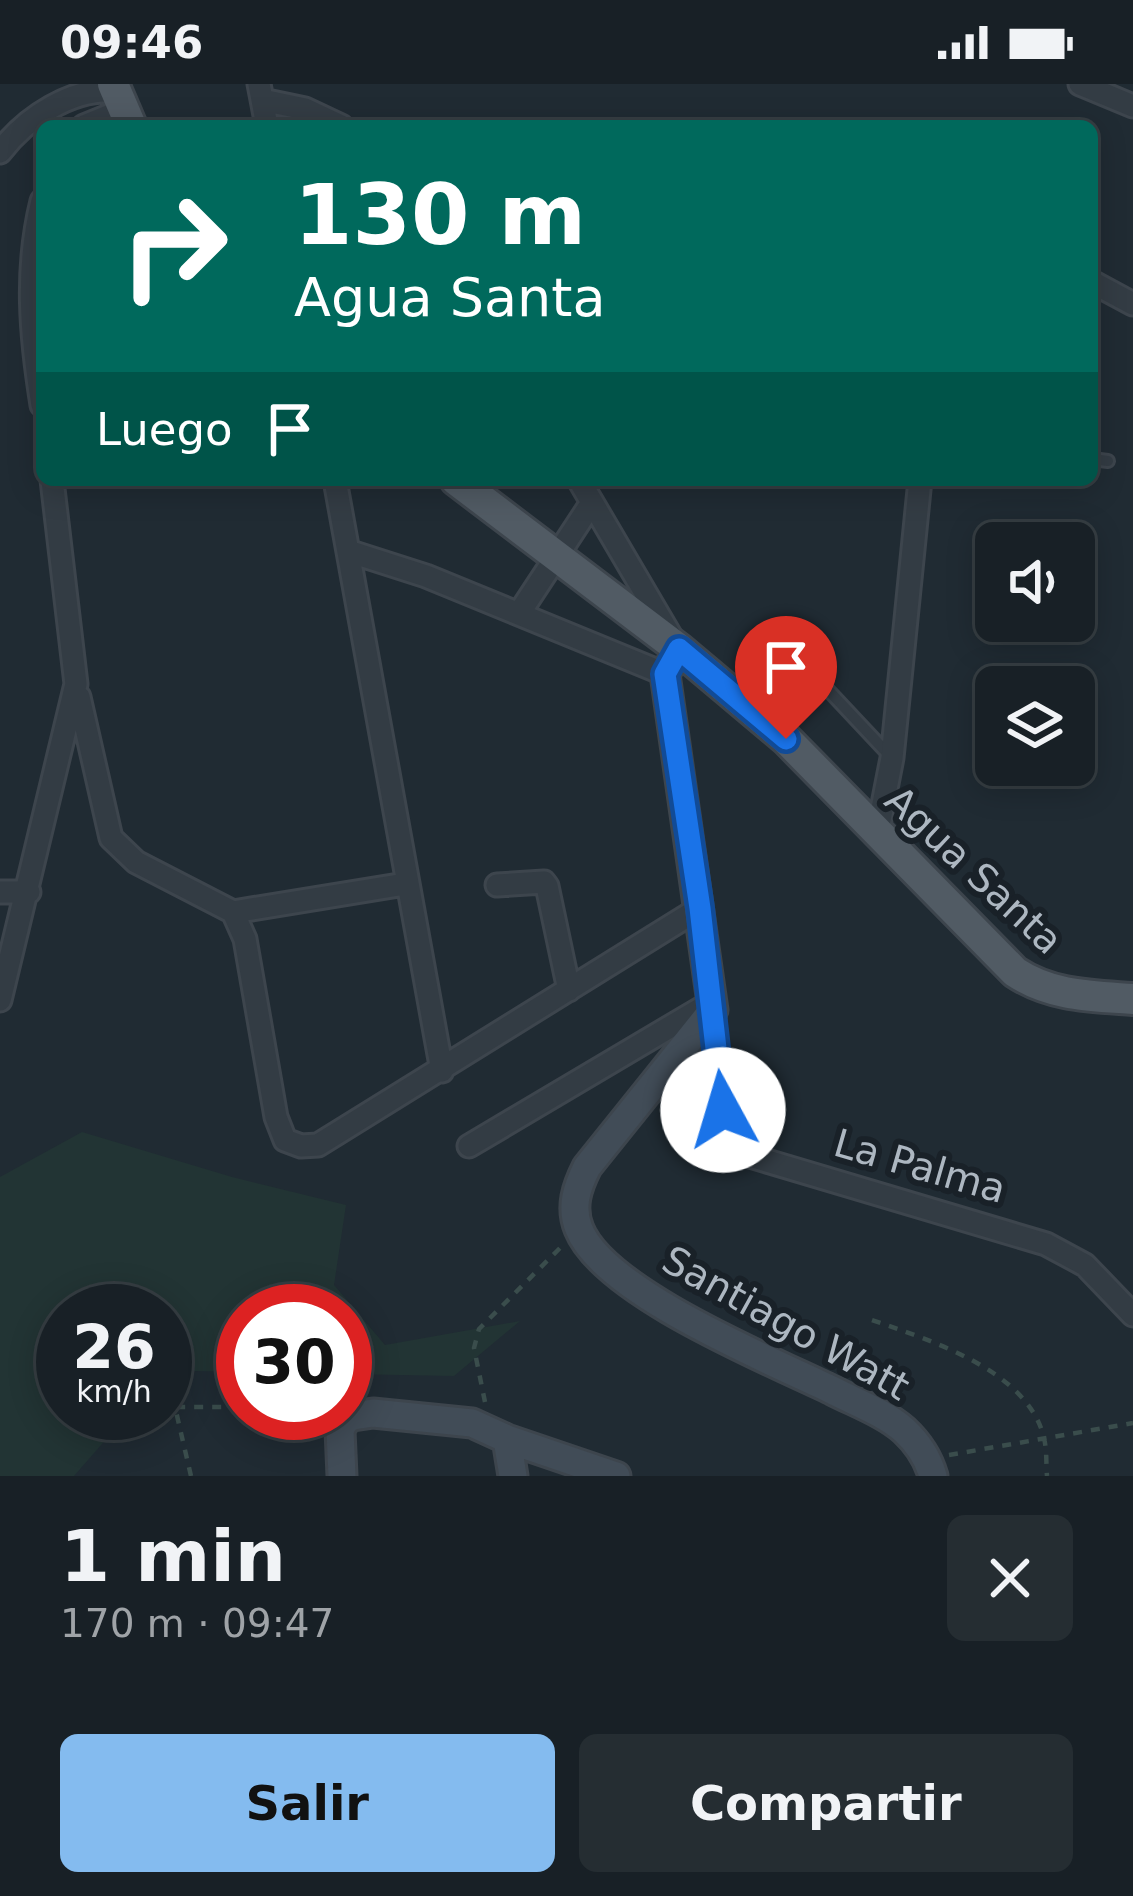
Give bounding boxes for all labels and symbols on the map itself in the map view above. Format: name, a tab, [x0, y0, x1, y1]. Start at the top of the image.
pin	[735, 616, 837, 739]
street label: Agua Santa	[876, 777, 1072, 963]
position arrow	[660, 1047, 786, 1173]
street label: La Palma	[829, 1120, 1011, 1212]
street label: Santiago Watt	[655, 1237, 917, 1409]
speed limit sign: 30	[216, 1284, 372, 1440]

